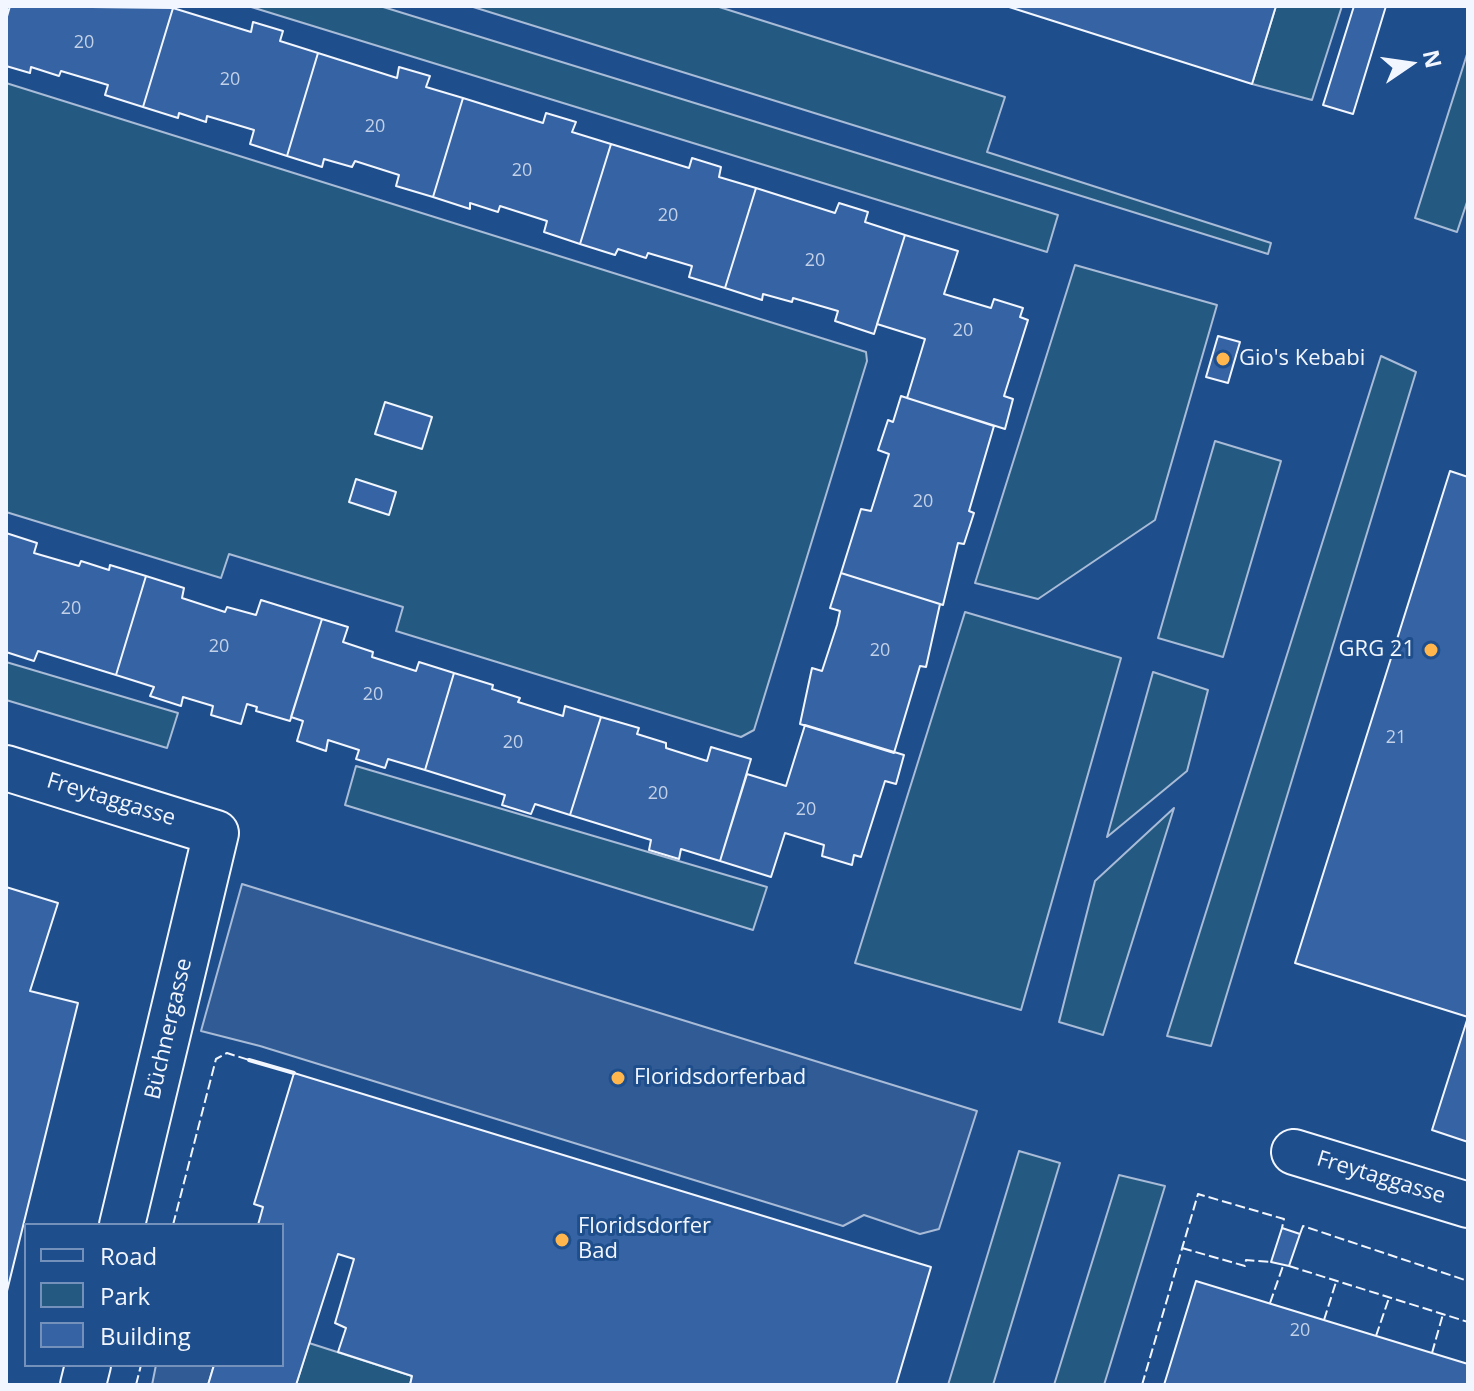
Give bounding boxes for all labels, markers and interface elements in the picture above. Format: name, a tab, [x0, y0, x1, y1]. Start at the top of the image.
north arrow	[1370, 24, 1450, 104]
house number: 20	[74, 32, 94, 54]
text: N	[1417, 47, 1450, 71]
house number: 20	[220, 69, 240, 91]
house number: 20	[365, 116, 385, 138]
house number: 20	[512, 160, 532, 182]
house number: 20	[658, 205, 678, 227]
house number: 20	[805, 250, 825, 272]
house number: 20	[953, 320, 973, 342]
place label: Gio's Kebabi	[1239, 346, 1365, 372]
marker: Gio's Kebabi	[1214, 350, 1232, 368]
house number: 20	[913, 491, 933, 513]
house number: 20	[61, 598, 81, 620]
house number: 20	[209, 636, 229, 658]
place label: GRG 21	[1339, 637, 1415, 663]
house number: 20	[870, 640, 890, 662]
marker: GRG 21	[1422, 641, 1440, 659]
house number: 20	[363, 684, 383, 706]
house number: 21	[1386, 727, 1406, 749]
house number: 20	[503, 732, 523, 754]
street label: Freytaggasse	[43, 768, 179, 832]
house number: 20	[648, 783, 668, 805]
house number: 20	[796, 799, 816, 821]
street label: Büchnergasse	[140, 956, 198, 1102]
place label: Floridsdorferbad	[634, 1065, 806, 1091]
marker: Floridsdorferbad	[609, 1069, 627, 1087]
street label: Freytaggasse	[1313, 1146, 1449, 1210]
place label: Floridsdorfer Bad	[578, 1214, 711, 1266]
legend	[24, 1223, 284, 1367]
marker: Floridsdorfer Bad	[553, 1231, 571, 1249]
text: Road	[100, 1239, 157, 1272]
text: Park	[100, 1279, 150, 1312]
text: Building	[100, 1319, 191, 1352]
house number: 20	[1290, 1320, 1310, 1342]

